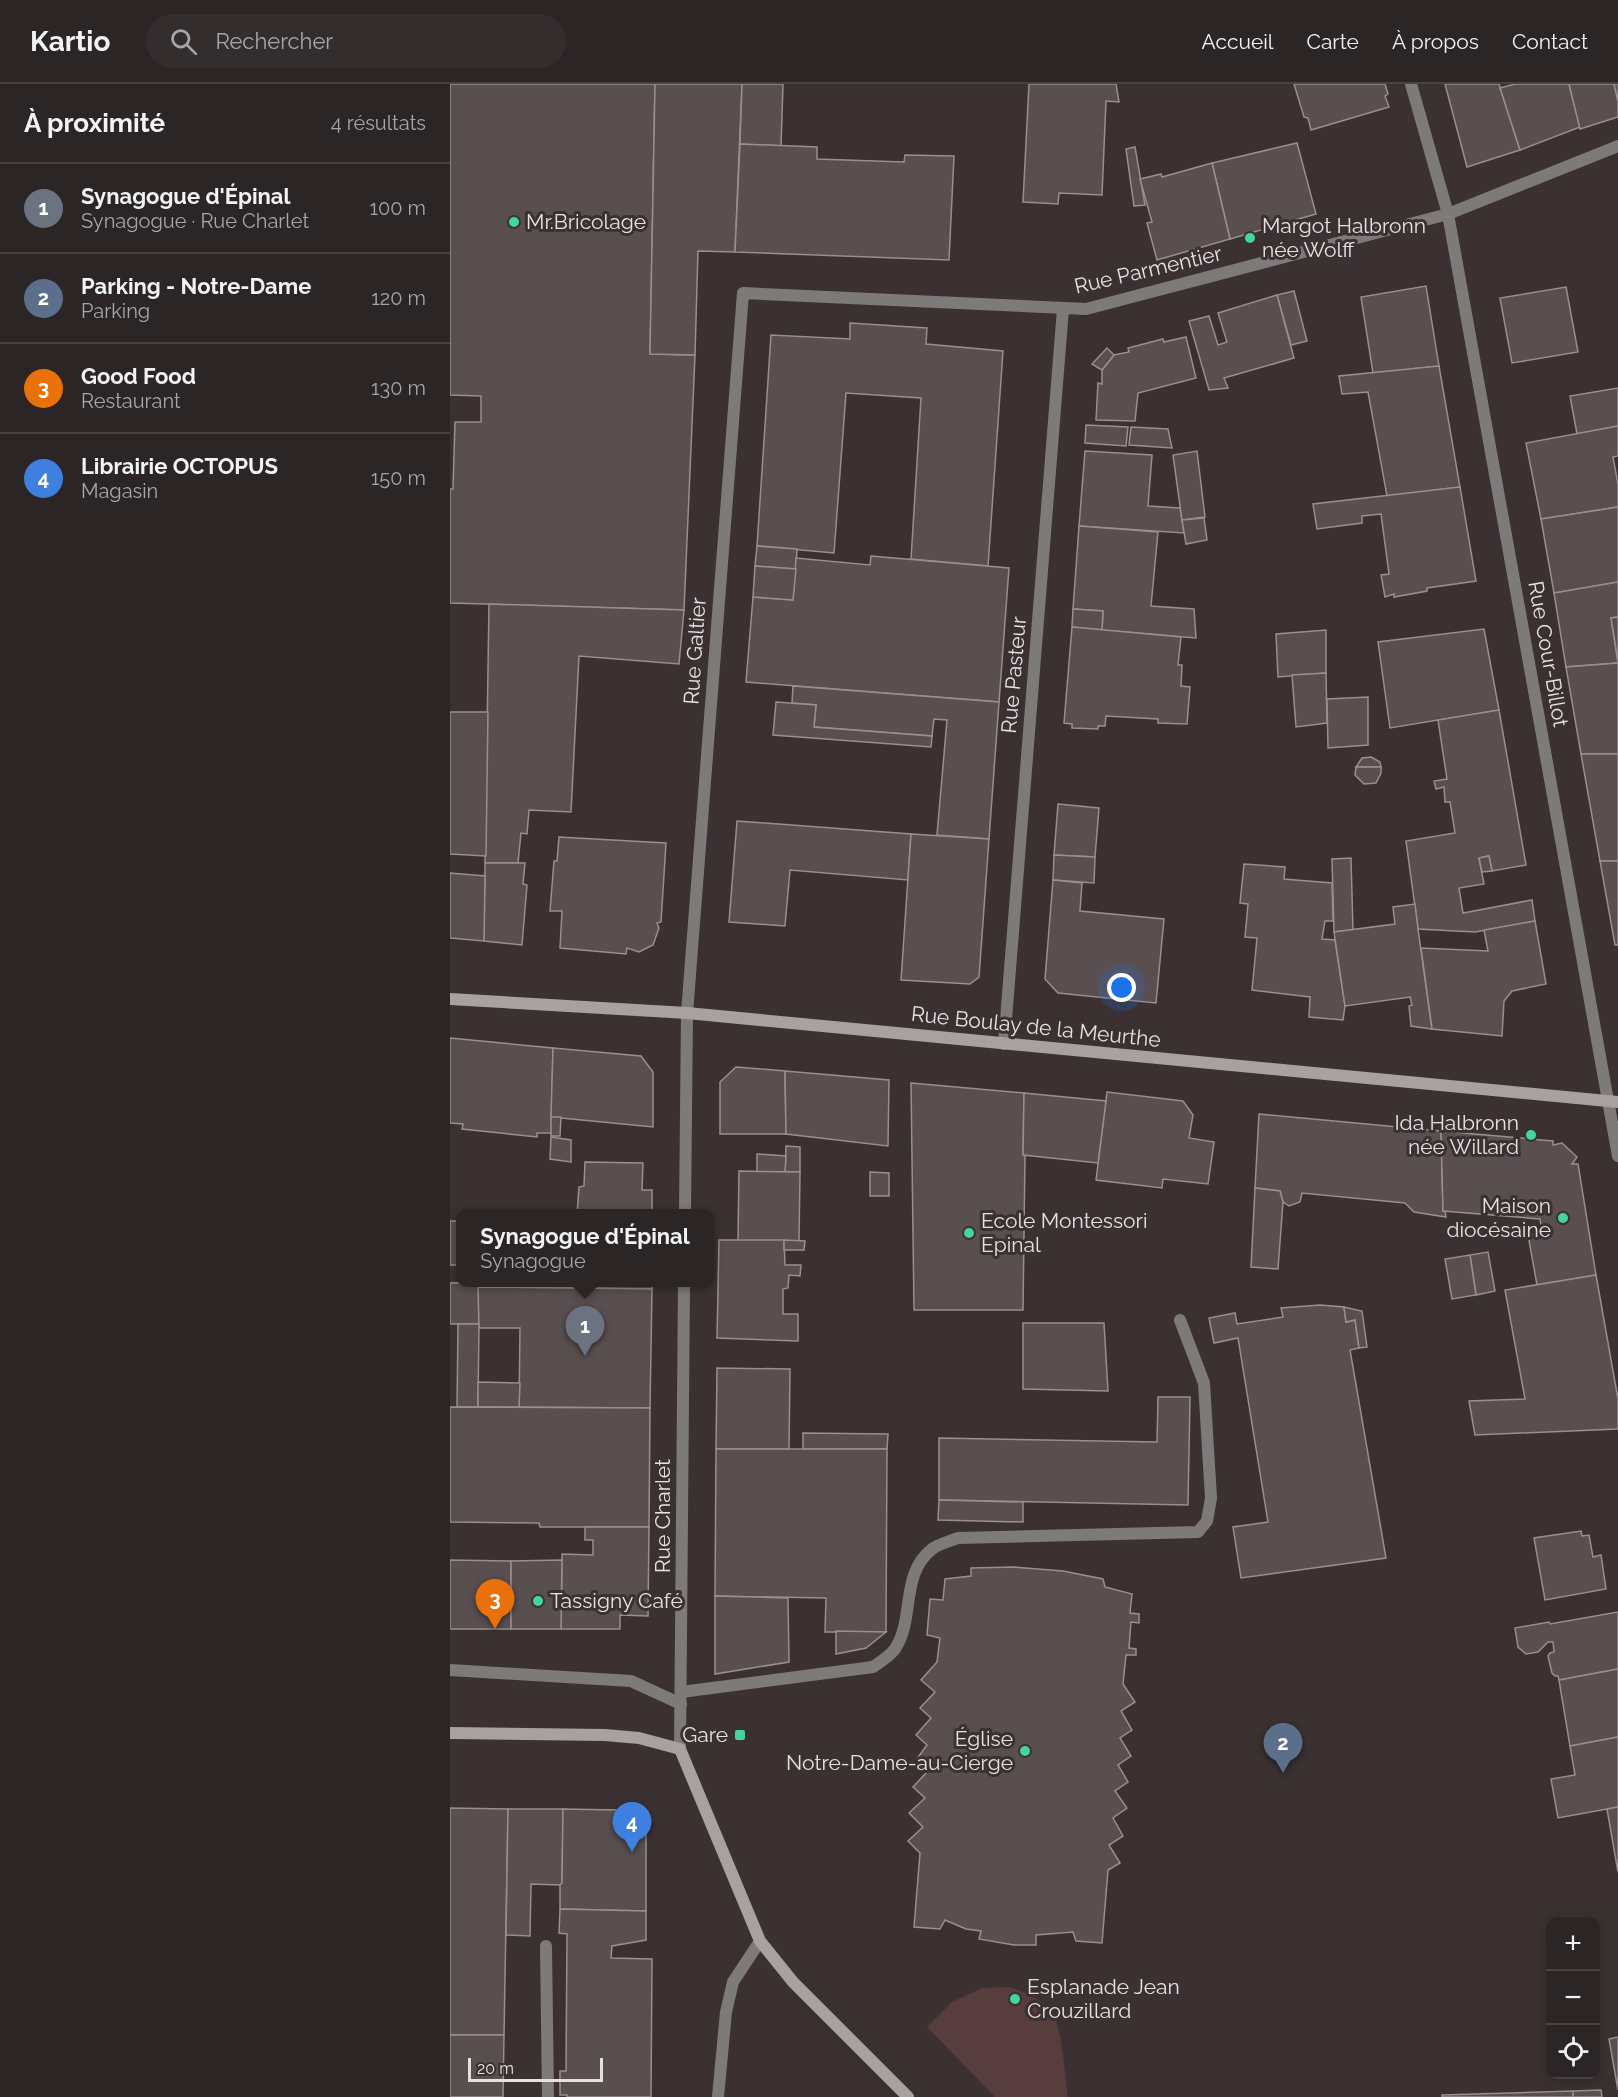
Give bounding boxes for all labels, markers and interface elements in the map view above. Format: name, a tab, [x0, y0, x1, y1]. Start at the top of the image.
search box	[146, 14, 566, 68]
text: Kartio	[30, 25, 110, 58]
icon: search	[167, 25, 200, 58]
text: Rechercher	[215, 28, 333, 54]
text: Accueil	[1202, 29, 1274, 54]
text: Carte	[1307, 29, 1359, 54]
text: À propos	[1392, 29, 1479, 54]
text: Contact	[1512, 29, 1588, 54]
text: À proximité	[24, 108, 165, 138]
text: 4 résultats	[331, 111, 426, 135]
text: Synagogue d'Épinal	[81, 183, 290, 209]
text: 1	[39, 196, 48, 220]
text: 100 m	[369, 196, 426, 220]
text: Synagogue · Rue Charlet	[81, 209, 309, 233]
place label: Mr.Bricolage	[526, 209, 646, 234]
place label: Margot Halbronn née Wolff	[1262, 213, 1426, 262]
marker: Mr.Bricolage	[507, 215, 521, 229]
marker: Margot Halbronn née Wolff	[1243, 231, 1257, 245]
street label: Rue Parmentier	[1072, 240, 1225, 299]
text: Parking - Notre-Dame	[81, 273, 311, 299]
text: 2	[38, 286, 49, 310]
text: 120 m	[371, 286, 426, 310]
text: Parking	[81, 299, 150, 323]
text: Good Food	[81, 363, 196, 389]
text: 3	[38, 376, 49, 400]
text: 130 m	[371, 376, 426, 400]
text: Restaurant	[81, 389, 181, 413]
text: Librairie OCTOPUS	[81, 453, 278, 479]
text: 4	[38, 466, 49, 490]
text: 150 m	[371, 466, 426, 490]
text: Magasin	[81, 479, 158, 503]
street label: Rue Cour-Billot	[1523, 579, 1574, 729]
street label: Rue Galtier	[678, 596, 711, 705]
street label: Rue Pasteur	[996, 615, 1031, 734]
your location	[1107, 973, 1136, 1002]
street label: Rue Boulay de la Meurthe	[910, 1001, 1162, 1052]
place label: Ida Halbronn née Willard	[1395, 1110, 1519, 1159]
marker: Ida Halbronn née Willard	[1524, 1128, 1538, 1142]
place label: Maison diocésaine	[1446, 1193, 1551, 1242]
place label: Ecole Montessori Epinal	[981, 1208, 1148, 1257]
popup	[456, 1209, 714, 1287]
marker: Maison diocésaine	[1556, 1211, 1570, 1225]
text: Synagogue d'Épinal	[480, 1223, 690, 1249]
marker: Ecole Montessori Epinal	[962, 1226, 976, 1240]
text: Synagogue	[480, 1249, 586, 1273]
pin: 1	[566, 1306, 604, 1356]
street label: Rue Charlet	[650, 1459, 675, 1573]
pin: 3	[476, 1580, 514, 1629]
place label: Tassigny Café	[550, 1588, 683, 1613]
marker: Tassigny Café	[531, 1594, 545, 1608]
place label: Gare	[682, 1722, 728, 1747]
pin: 2	[1264, 1724, 1302, 1773]
place label: Église Notre-Dame-au-Cierge	[786, 1726, 1013, 1775]
marker: Gare	[733, 1728, 747, 1742]
marker: Église Notre-Dame-au-Cierge	[1018, 1744, 1032, 1758]
pin: 4	[612, 1802, 651, 1852]
map controls	[1546, 1917, 1600, 2079]
button: +	[1546, 1917, 1600, 1971]
button: −	[1546, 1971, 1600, 2025]
place label: Esplanade Jean Crouzillard	[1027, 1974, 1180, 2023]
marker: Esplanade Jean Crouzillard	[1008, 1992, 1022, 2006]
button: locate	[1546, 2025, 1600, 2079]
scale bar	[468, 2055, 603, 2082]
text: 20 m	[477, 2059, 514, 2078]

